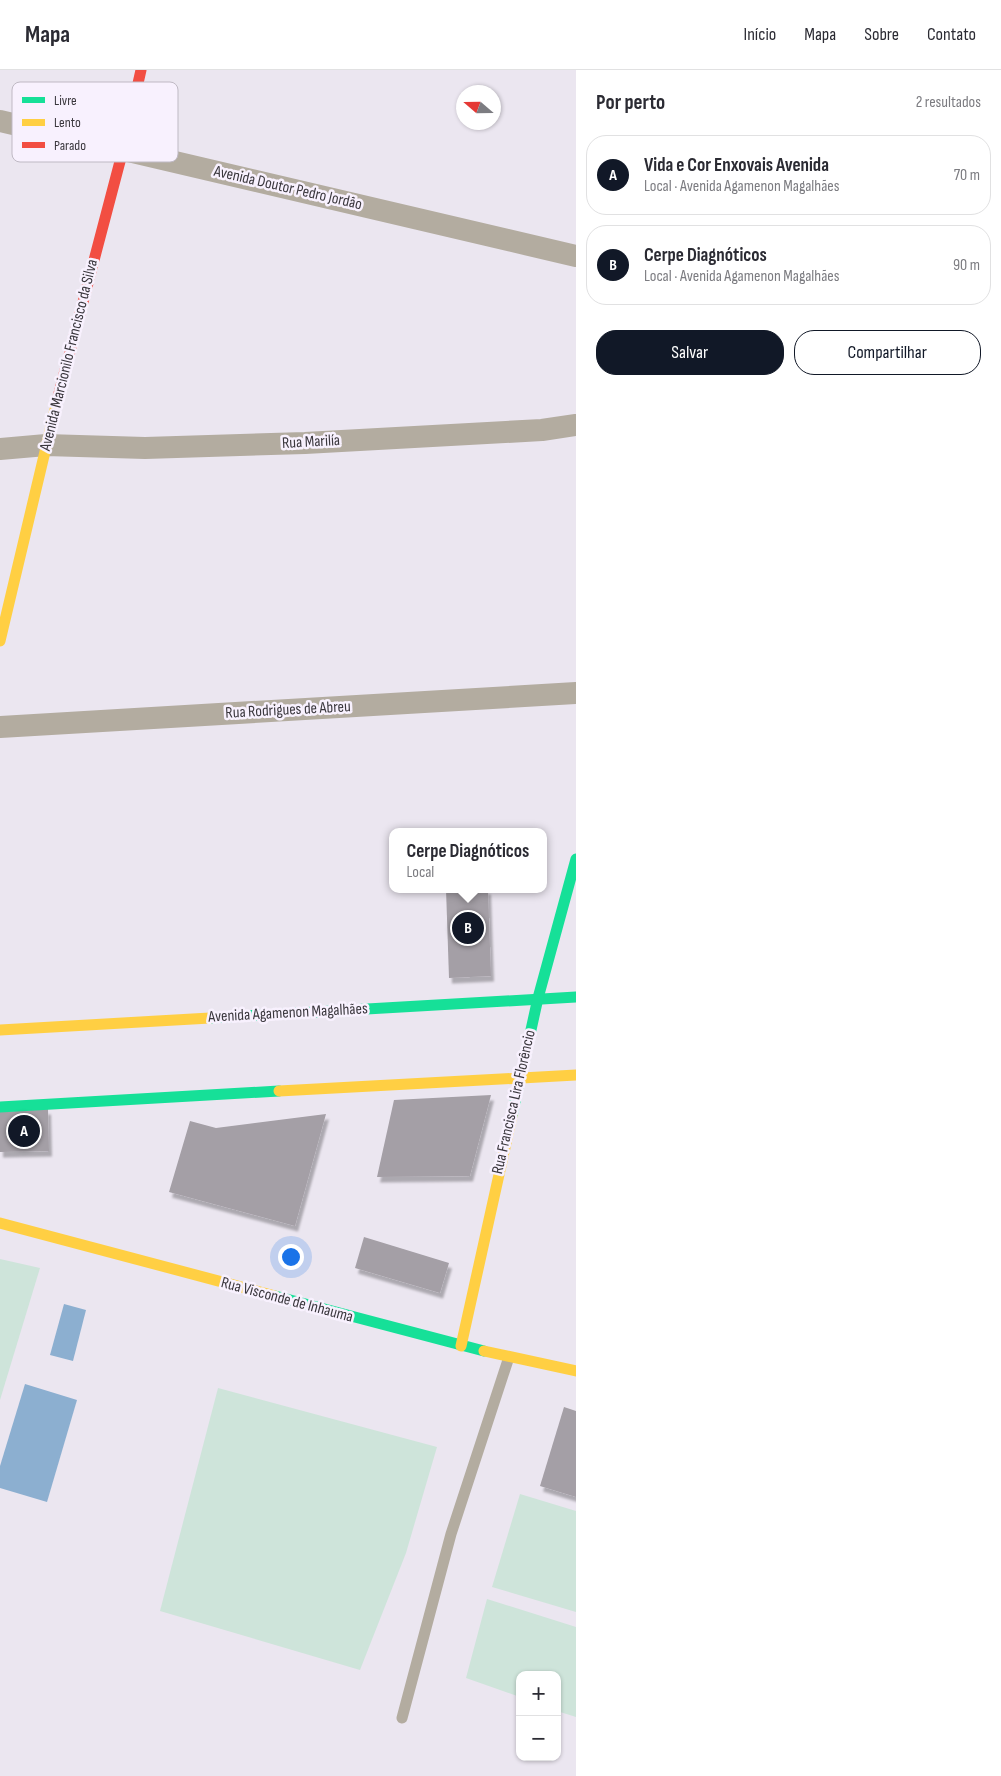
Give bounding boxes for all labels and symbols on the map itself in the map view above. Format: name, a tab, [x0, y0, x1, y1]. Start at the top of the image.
legend	[12, 82, 178, 162]
north arrow	[456, 85, 501, 130]
text: Livre	[54, 92, 77, 109]
text: Lento	[54, 114, 81, 131]
text: Parado	[54, 137, 86, 154]
street label: Avenida Doutor Pedro Jordão	[211, 162, 364, 214]
street label: Avenida Marcionilo Francisco da Silva	[36, 257, 102, 454]
street label: Rua Marilía	[281, 431, 341, 453]
street label: Rua Rodrigues de Abreu	[225, 697, 351, 723]
pin: B	[452, 909, 484, 947]
street label: Avenida Agamenon Magalhães	[207, 999, 368, 1027]
street label: Rua Francisca Lira Florêncio	[488, 1028, 540, 1176]
pin: A	[8, 1112, 40, 1150]
your location	[278, 1244, 304, 1270]
street label: Rua Visconde de Inhauma	[219, 1273, 355, 1327]

